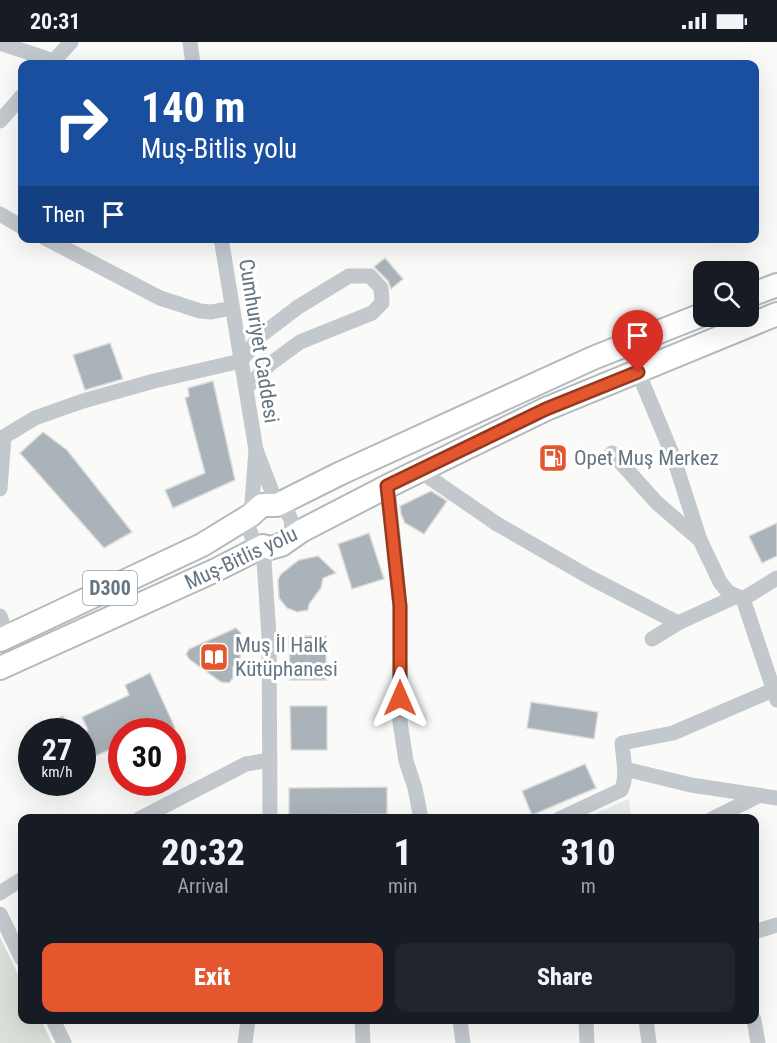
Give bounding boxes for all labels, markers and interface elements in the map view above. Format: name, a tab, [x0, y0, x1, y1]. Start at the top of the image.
text: 20:31	[30, 9, 81, 34]
text: 140 m	[141, 83, 246, 132]
icon: right	[42, 84, 120, 162]
text: Muş-Bitlis yolu	[141, 133, 297, 165]
icon: arrive	[97, 198, 130, 231]
text: Then	[42, 202, 85, 227]
street label: Cumhuriyet Caddesi	[234, 257, 284, 425]
map controls	[693, 261, 759, 327]
button: search	[693, 261, 759, 327]
pin	[612, 310, 663, 372]
icon: arrive	[621, 319, 654, 352]
fuel station icon: Opet Muş Merkez	[537, 442, 569, 474]
place label: Opet Muş Merkez	[574, 446, 719, 470]
street label: Muş-Bitlis yolu	[181, 521, 301, 595]
road number: D300	[83, 571, 137, 605]
place label: Muş İl Halk Kütüphanesi	[235, 633, 338, 681]
library icon: Muş İl Halk Kütüphanesi	[198, 641, 230, 673]
position arrow	[368, 666, 432, 730]
speed limit sign: 30	[108, 718, 186, 796]
text: 27	[42, 732, 72, 767]
text: km/h	[42, 763, 72, 781]
text: 20:32	[161, 832, 245, 874]
text: 1	[394, 832, 412, 874]
text: 310	[561, 832, 616, 874]
text: Arrival	[178, 874, 228, 898]
text: min	[388, 874, 417, 898]
text: m	[581, 874, 596, 898]
button: Exit	[42, 943, 383, 1012]
button: Share	[395, 943, 735, 1012]

